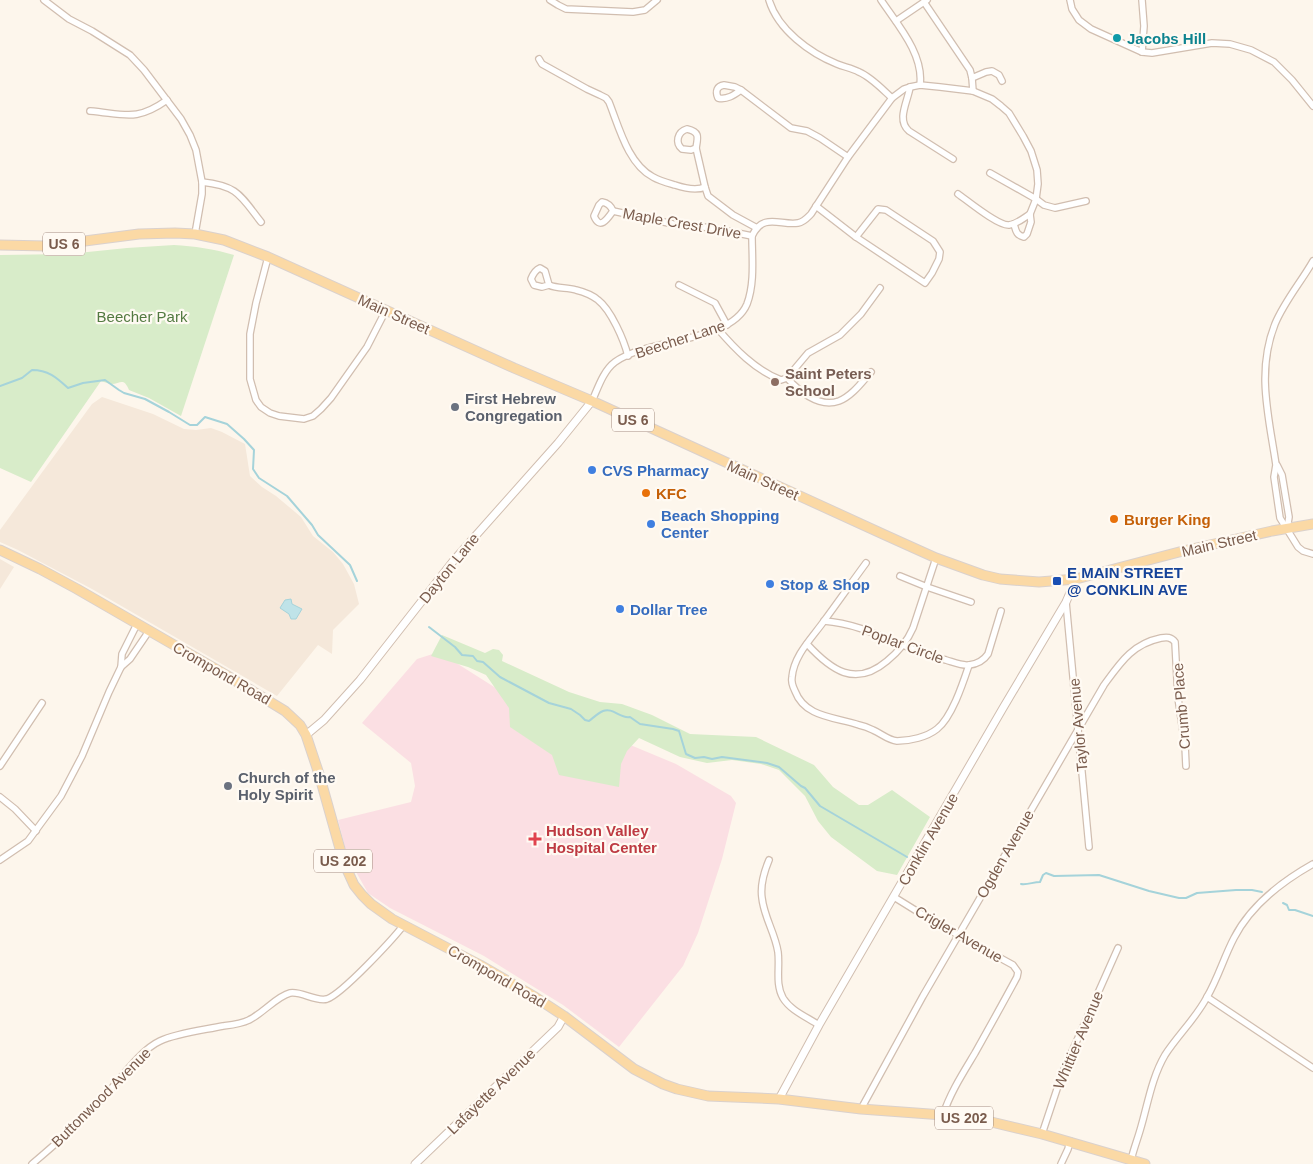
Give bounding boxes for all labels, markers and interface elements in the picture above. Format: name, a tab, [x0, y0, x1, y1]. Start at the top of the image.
place label: Jacobs Hill	[1127, 30, 1206, 47]
marker: Jacobs Hill	[1111, 32, 1123, 44]
street label: Maple Crest Drive	[621, 204, 743, 242]
road number: US 6	[43, 232, 85, 255]
street label: Main Street	[356, 291, 433, 338]
park label: Beecher Park	[97, 308, 188, 325]
street label: Beecher Lane	[633, 316, 727, 362]
place label: Saint Peters School	[785, 365, 872, 399]
marker: Saint Peters School	[769, 376, 781, 388]
place label: First Hebrew Congregation	[465, 390, 563, 424]
marker: First Hebrew Congregation	[449, 401, 461, 413]
road number: US 6	[612, 408, 654, 432]
street label: Main Street	[725, 457, 802, 504]
place label: CVS Pharmacy	[602, 462, 709, 479]
marker: CVS Pharmacy	[586, 464, 598, 476]
place label: KFC	[656, 485, 687, 502]
marker: KFC	[640, 487, 652, 499]
place label: Beach Shopping Center	[661, 507, 779, 541]
place label: Burger King	[1124, 511, 1211, 528]
marker: Burger King	[1108, 513, 1120, 525]
marker: Beach Shopping Center	[645, 518, 657, 530]
street label: Main Street	[1180, 526, 1259, 560]
street label: Dayton Lane	[416, 530, 482, 606]
place label: E MAIN STREET @ CONKLIN AVE	[1067, 564, 1187, 598]
marker: E MAIN STREET @ CONKLIN AVE	[1051, 575, 1063, 587]
place label: Stop & Shop	[780, 576, 870, 593]
marker: Stop & Shop	[764, 578, 776, 590]
place label: Dollar Tree	[630, 601, 708, 618]
marker: Dollar Tree	[614, 603, 626, 615]
street label: Poplar Circle	[860, 621, 946, 667]
street label: Crompond Road	[170, 638, 274, 708]
street label: Crumb Place	[1169, 662, 1193, 750]
street label: Taylor Avenue	[1065, 677, 1091, 773]
place label: Church of the Holy Spirit	[238, 769, 336, 803]
marker: Church of the Holy Spirit	[222, 780, 234, 792]
street label: Conklin Avenue	[895, 790, 961, 888]
street label: Ogden Avenue	[973, 807, 1037, 901]
place label: Hudson Valley Hospital Center	[546, 822, 657, 856]
marker: Hudson Valley Hospital Center	[528, 832, 542, 846]
road number: US 202	[314, 849, 372, 872]
street label: Crigler Avenue	[912, 902, 1006, 966]
street label: Crompond Road	[445, 941, 549, 1011]
street label: Whittier Avenue	[1050, 988, 1106, 1092]
street label: Buttonwood Avenue	[48, 1044, 154, 1150]
street label: Lafayette Avenue	[443, 1045, 539, 1137]
road number: US 202	[935, 1106, 993, 1130]

